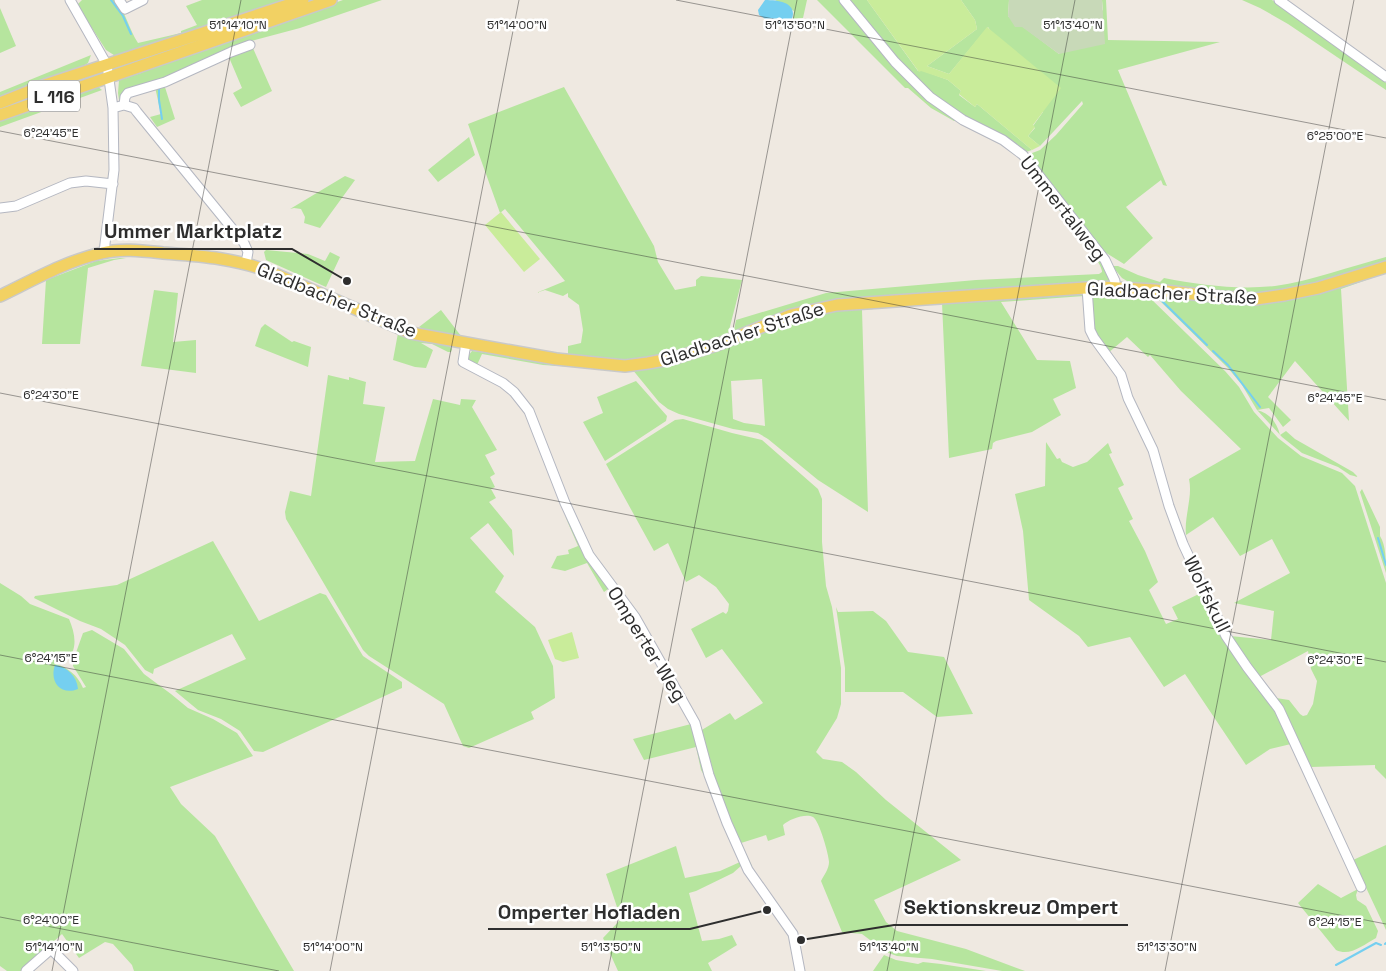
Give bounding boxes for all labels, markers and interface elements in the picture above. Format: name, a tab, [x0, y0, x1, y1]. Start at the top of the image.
text: 51°14'10"N	[209, 17, 267, 33]
text: 51°14'00"N	[487, 17, 547, 33]
text: 51°13'50"N	[765, 17, 825, 33]
text: 51°13'40"N	[1043, 17, 1103, 33]
road number: L 116	[28, 80, 80, 112]
text: 6°24'45"E	[24, 125, 79, 141]
text: 6°25'00"E	[1307, 128, 1364, 144]
street label: Ummertalweg	[1014, 150, 1112, 266]
callout: Ummer Marktplatz	[94, 214, 292, 249]
text: Ummer Marktplatz	[104, 218, 282, 244]
street label: Gladbacher Straße	[253, 256, 421, 344]
street label: Gladbacher Straße	[1086, 276, 1258, 310]
street label: Gladbacher Straße	[657, 296, 827, 372]
text: 6°24'30"E	[23, 387, 79, 403]
text: 6°24'45"E	[1308, 390, 1363, 406]
street label: Wolfskull	[1178, 552, 1236, 636]
street label: Omperter Weg	[602, 582, 692, 706]
text: 6°24'15"E	[25, 650, 78, 666]
text: 6°24'30"E	[1307, 652, 1363, 668]
callout: Sektionskreuz Ompert	[894, 890, 1128, 925]
callout: Omperter Hofladen	[488, 894, 690, 929]
text: Sektionskreuz Ompert	[904, 894, 1118, 920]
text: Omperter Hofladen	[498, 899, 680, 925]
text: 6°24'00"E	[23, 912, 79, 928]
text: 6°24'15"E	[1309, 914, 1362, 930]
text: 51°14'10"N	[25, 939, 83, 955]
text: 51°14'00"N	[303, 939, 363, 955]
text: 51°13'50"N	[581, 939, 641, 955]
text: 51°13'40"N	[859, 939, 919, 955]
text: 51°13'30"N	[1137, 939, 1197, 955]

